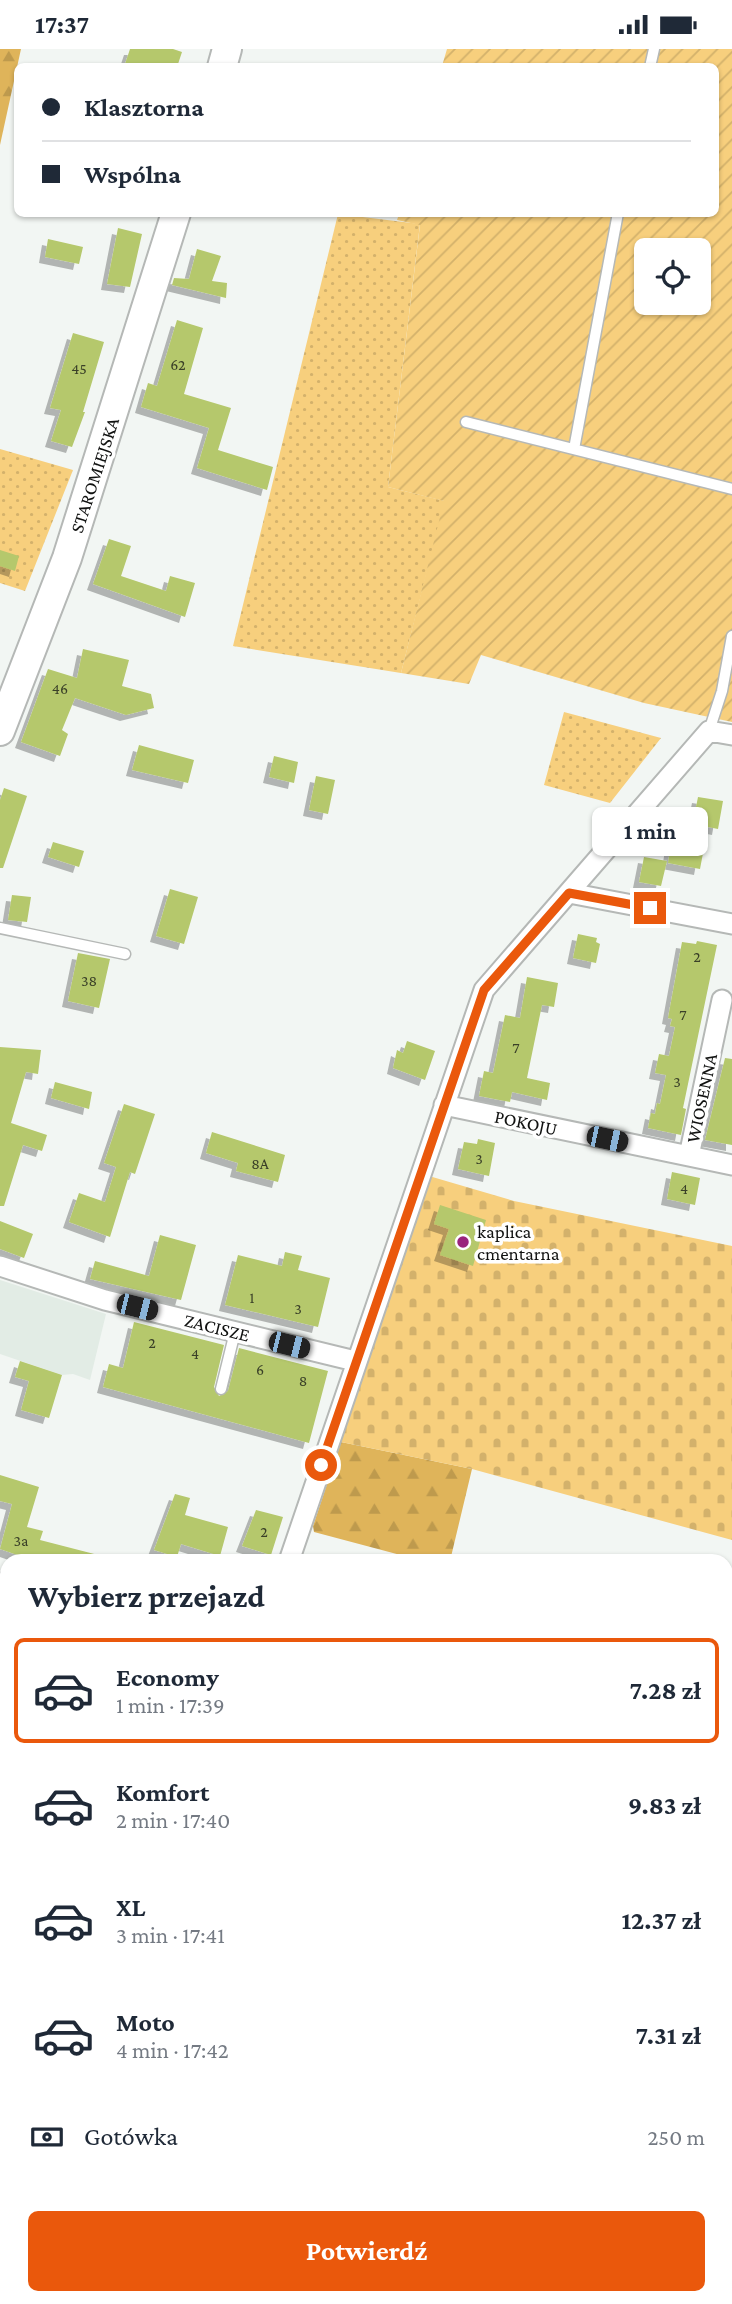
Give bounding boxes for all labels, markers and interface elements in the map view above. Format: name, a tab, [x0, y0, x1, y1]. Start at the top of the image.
text: 17:37	[35, 10, 89, 39]
text: Klasztorna	[84, 93, 204, 122]
text: Wspólna	[84, 160, 181, 189]
map controls	[634, 238, 711, 315]
button: locate	[634, 238, 711, 315]
house number: 62	[170, 356, 186, 373]
house number: 45	[71, 360, 87, 377]
street label: STAROMIEJSKA	[66, 415, 123, 536]
house number: 46	[52, 680, 68, 697]
callout: 1 min	[592, 807, 708, 855]
text: 1 min	[624, 818, 676, 844]
route end	[634, 892, 666, 924]
house number: 2	[693, 948, 701, 965]
house number: 38	[81, 972, 97, 989]
house number: 7	[679, 1006, 687, 1023]
house number: 7	[512, 1039, 520, 1056]
street label: WIOSENNA	[682, 1051, 721, 1145]
house number: 3	[673, 1073, 681, 1090]
street label: POKOJU	[493, 1106, 559, 1139]
car	[585, 1124, 630, 1154]
house number: 3	[475, 1150, 483, 1167]
house number: 8A	[251, 1155, 270, 1172]
house number: 4	[680, 1180, 688, 1197]
place label: kaplica cmentarna	[477, 1221, 560, 1264]
marker: kaplica cmentarna	[455, 1234, 471, 1250]
house number: 1	[249, 1289, 255, 1306]
car	[115, 1292, 160, 1322]
house number: 3	[294, 1300, 302, 1317]
street label: ZACISZE	[182, 1309, 252, 1346]
car	[267, 1330, 312, 1360]
house number: 2	[148, 1334, 156, 1351]
house number: 4	[191, 1345, 199, 1362]
house number: 6	[256, 1361, 264, 1378]
house number: 8	[299, 1372, 307, 1389]
route start	[305, 1449, 337, 1481]
house number: 2	[260, 1523, 268, 1540]
house number: 3a	[14, 1532, 29, 1549]
text: Wybierz przejazd	[28, 1578, 265, 1614]
icon: car	[32, 1659, 95, 1722]
text: Economy	[116, 1663, 219, 1692]
text: 7.28 zł	[630, 1676, 701, 1705]
text: 1 min · 17:39	[116, 1692, 225, 1718]
icon: car	[32, 1774, 95, 1837]
text: Komfort	[116, 1778, 209, 1807]
text: 9.83 zł	[628, 1791, 701, 1820]
text: 2 min · 17:40	[116, 1807, 230, 1833]
icon: car	[32, 1889, 95, 1952]
text: XL	[116, 1893, 145, 1922]
text: 12.37 zł	[621, 1906, 701, 1935]
text: 3 min · 17:41	[116, 1922, 225, 1948]
icon: car	[32, 2004, 95, 2067]
text: Moto	[116, 2008, 175, 2037]
text: 7.31 zł	[636, 2021, 701, 2050]
text: 4 min · 17:42	[116, 2037, 229, 2063]
icon: cash	[28, 2118, 66, 2156]
text: Gotówka	[84, 2122, 178, 2151]
text: 250 m	[647, 2124, 705, 2150]
button: Potwierdź	[28, 2211, 705, 2291]

